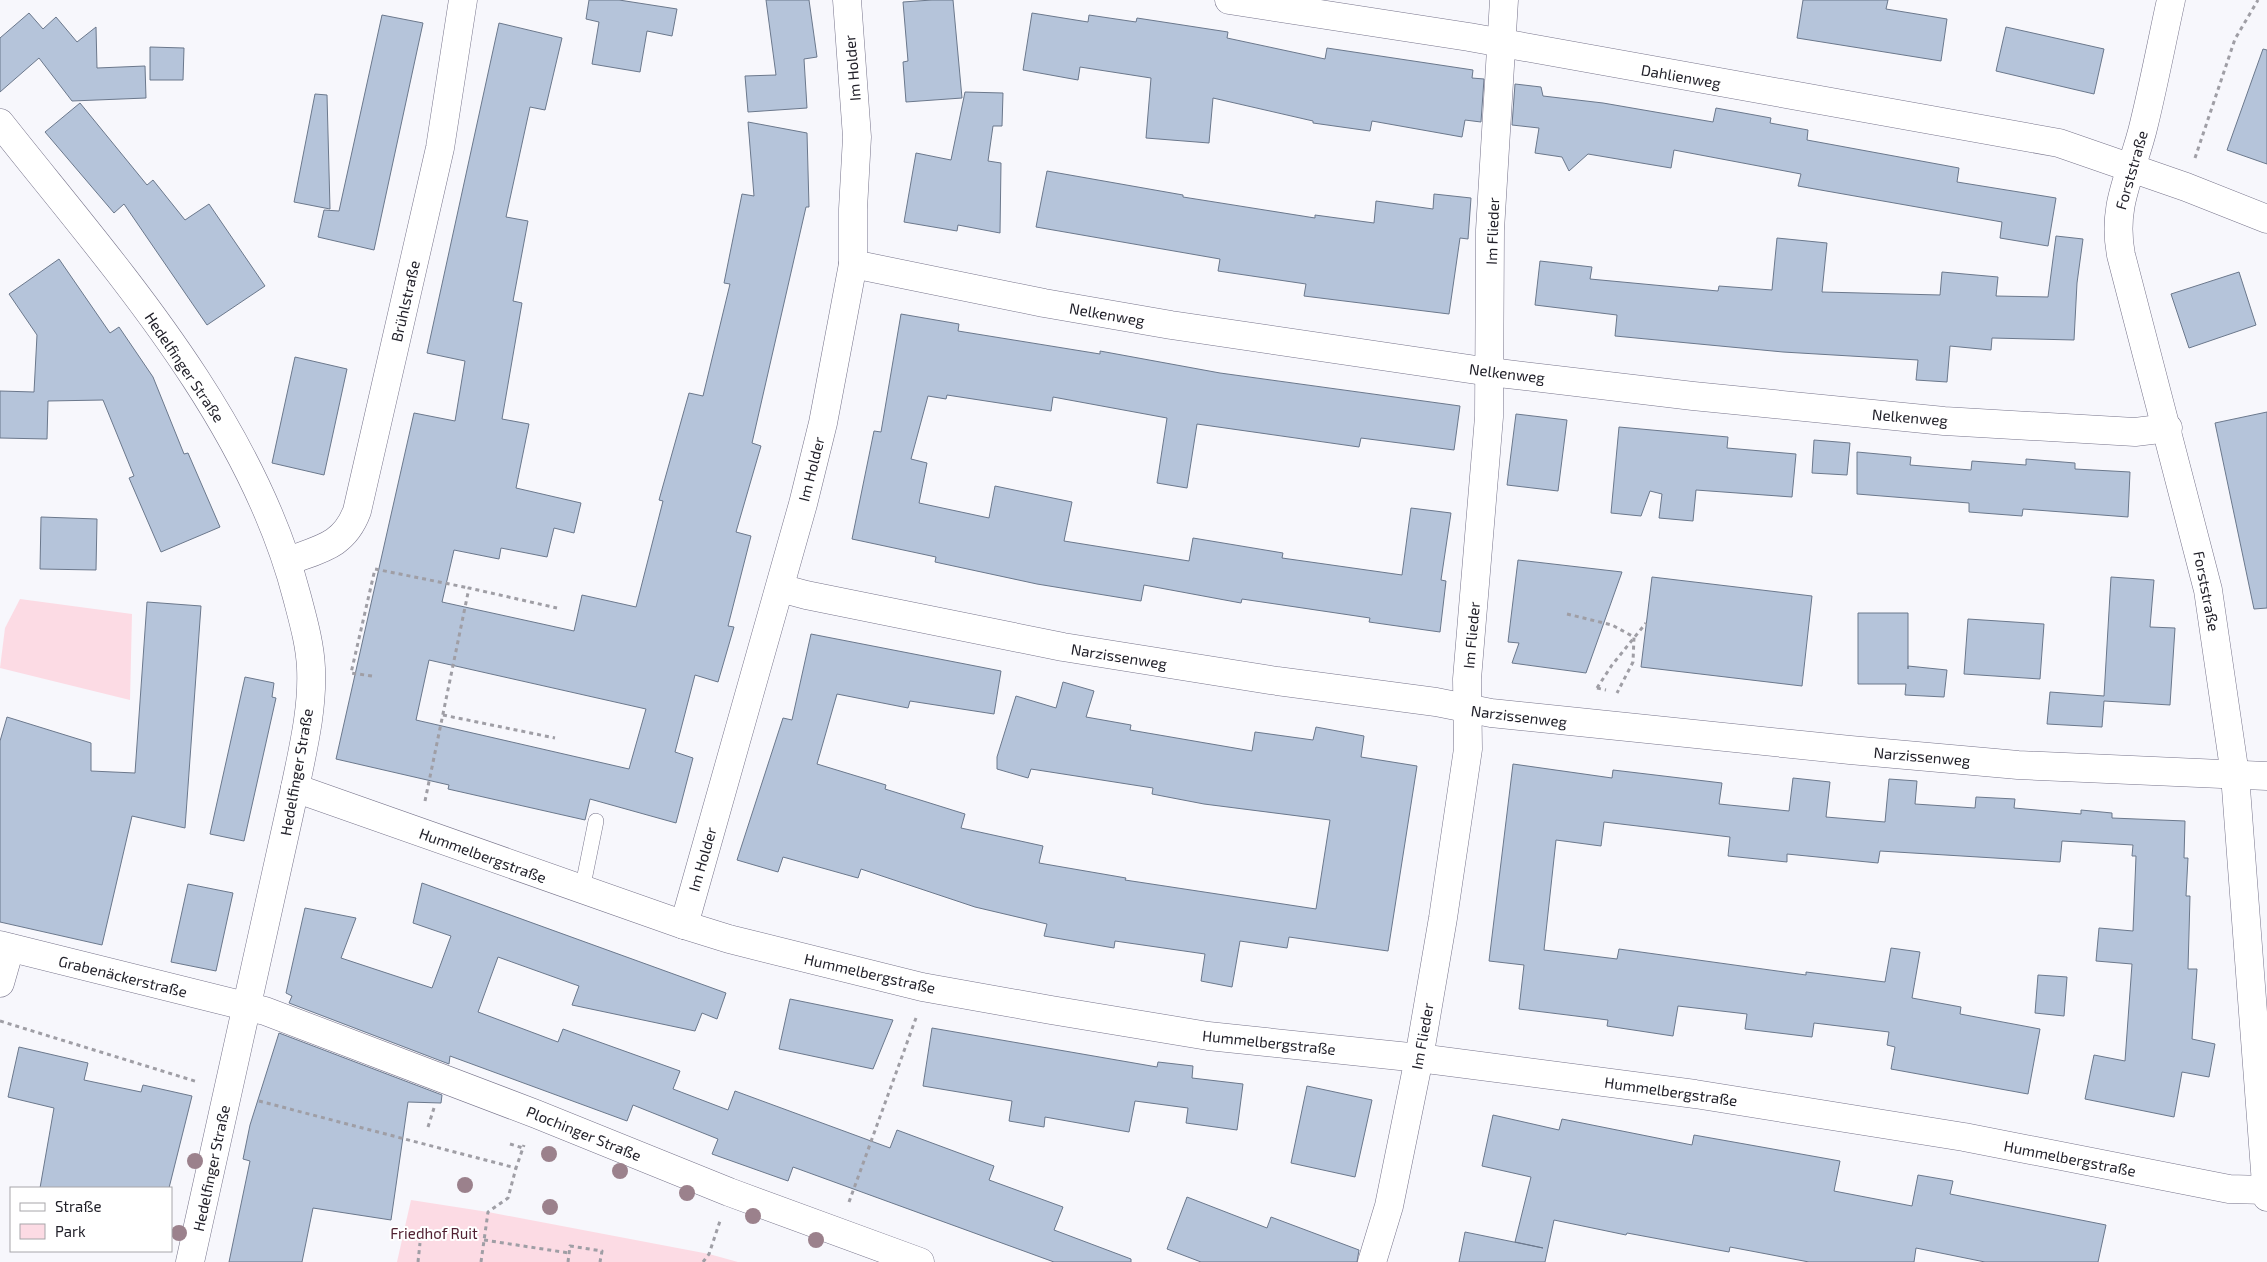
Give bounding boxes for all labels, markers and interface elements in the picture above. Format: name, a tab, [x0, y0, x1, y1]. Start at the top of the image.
street label: Im Holder	[840, 34, 864, 102]
street label: Dahlienweg	[1640, 60, 1723, 92]
street label: Forststraße	[2111, 128, 2151, 212]
street label: Im Flieder	[1482, 197, 1502, 265]
street label: Brühlstraße	[387, 259, 423, 343]
street label: Nelkenweg	[1068, 299, 1147, 330]
street label: Hedelfinger Straße	[142, 309, 228, 425]
street label: Nelkenweg	[1468, 359, 1546, 387]
street label: Nelkenweg	[1871, 405, 1949, 429]
street label: Im Holder	[794, 435, 828, 503]
street label: Forststraße	[2190, 549, 2224, 633]
street label: Im Flieder	[1459, 601, 1483, 669]
street label: Narzissenweg	[1070, 640, 1169, 673]
street label: Narzissenweg	[1470, 701, 1569, 731]
street label: Hedelfinger Straße	[276, 707, 316, 837]
street label: Narzissenweg	[1873, 743, 1972, 769]
street label: Hummelbergstraße	[417, 824, 549, 886]
street label: Im Holder	[684, 825, 720, 893]
street label: Hummelbergstraße	[803, 949, 937, 997]
street label: Grabenäckerstraße	[57, 951, 189, 1001]
street label: Im Flieder	[1407, 1001, 1437, 1071]
street label: Hummelbergstraße	[1201, 1026, 1337, 1058]
street label: Hummelbergstraße	[1603, 1073, 1739, 1109]
street label: Plochinger Straße	[524, 1102, 644, 1164]
street label: Hedelfinger Straße	[189, 1103, 233, 1233]
street label: Hummelbergstraße	[2002, 1136, 2138, 1180]
legend	[10, 1187, 172, 1252]
text: Straße	[55, 1197, 101, 1215]
text: Park	[55, 1222, 86, 1240]
park label: Friedhof Ruit	[390, 1224, 478, 1242]

